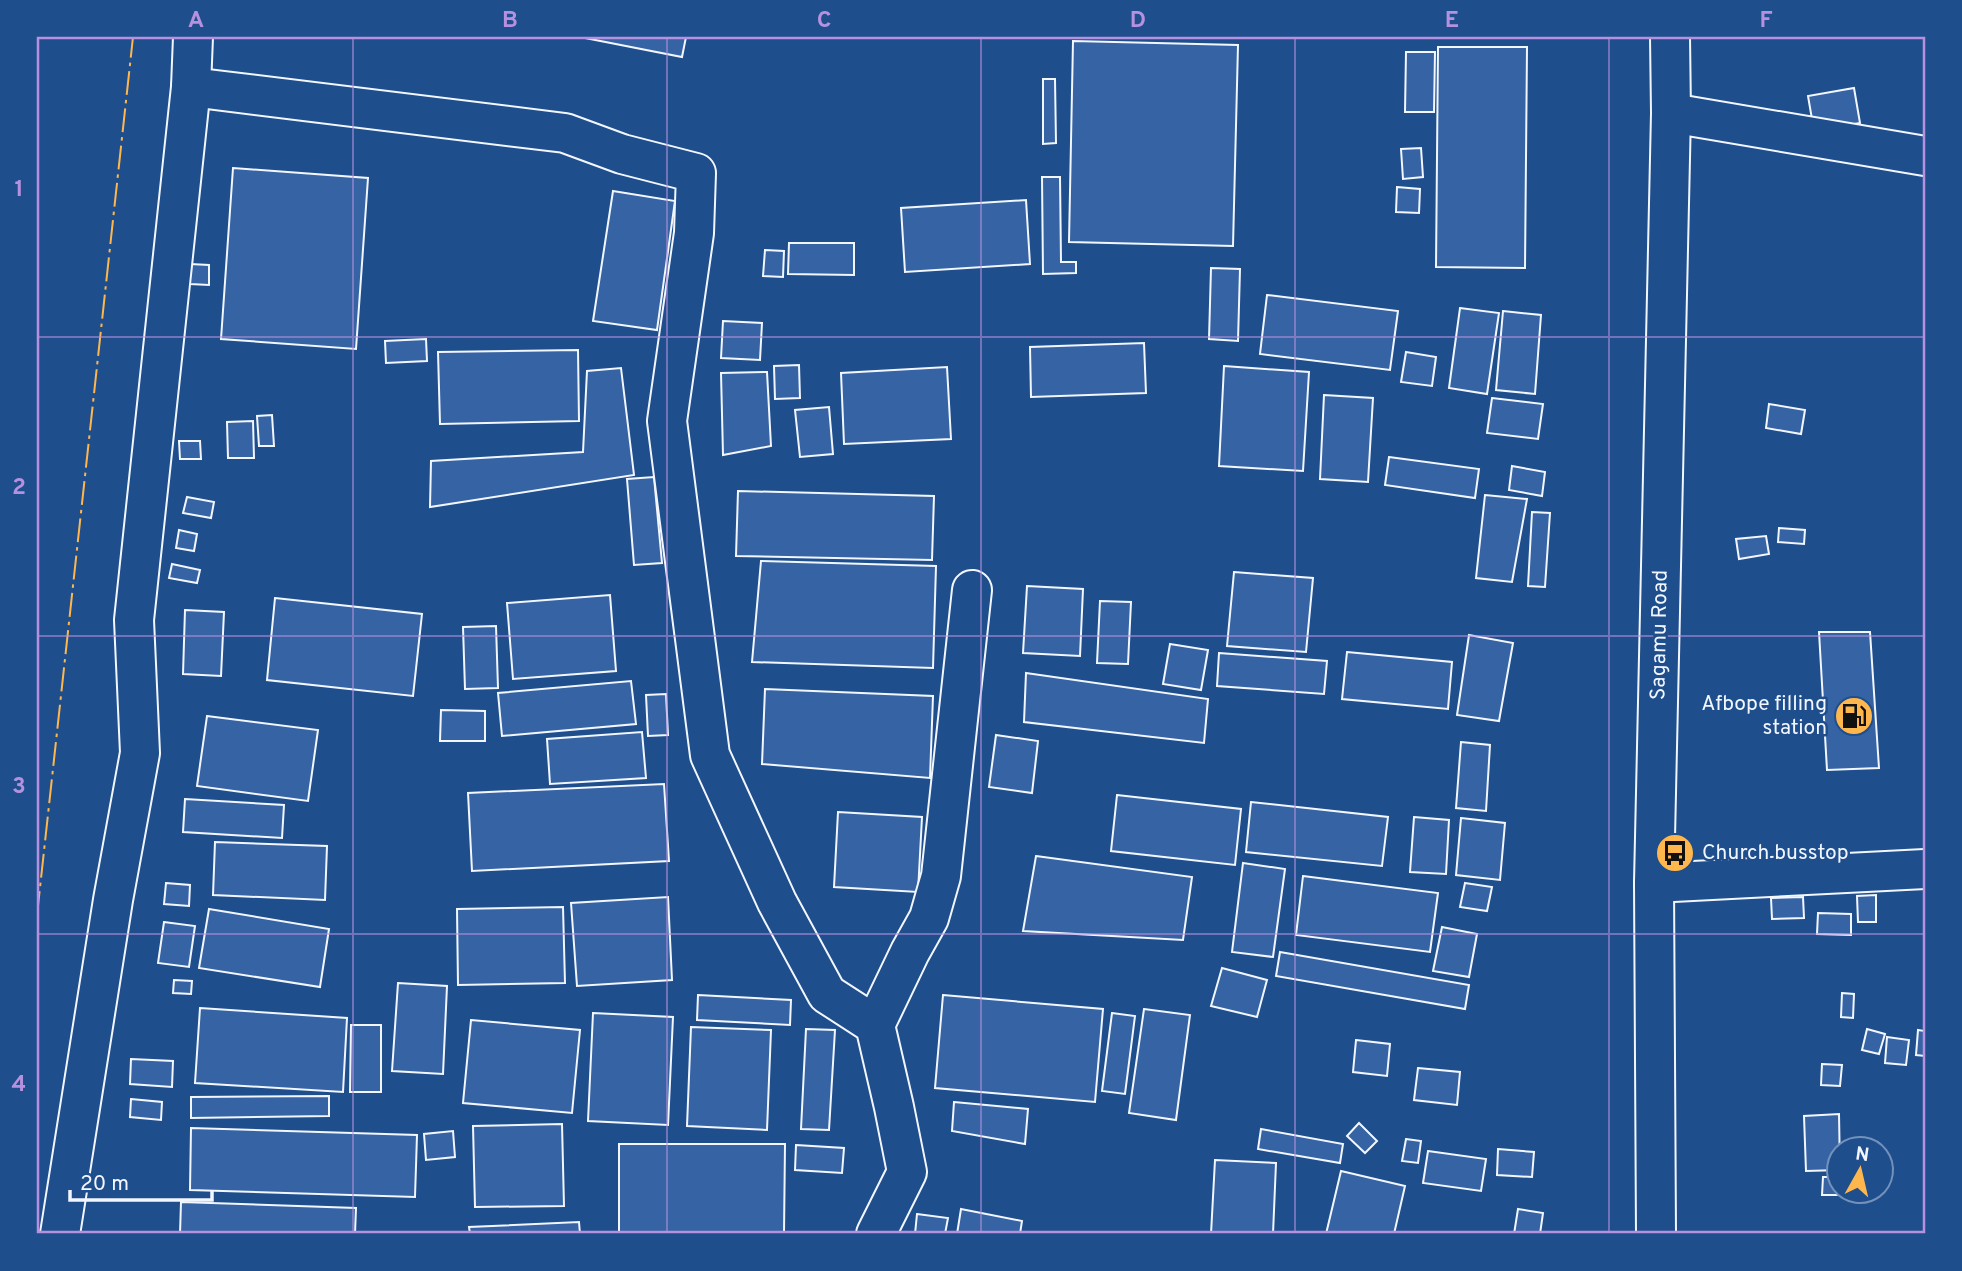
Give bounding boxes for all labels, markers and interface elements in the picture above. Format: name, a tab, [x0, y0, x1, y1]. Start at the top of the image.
text: A	[188, 7, 204, 36]
text: B	[502, 7, 518, 36]
text: C	[817, 7, 831, 36]
text: D	[1130, 7, 1146, 36]
text: E	[1445, 7, 1459, 36]
text: F	[1759, 7, 1773, 36]
text: 1	[14, 176, 24, 205]
text: 2	[12, 474, 26, 503]
street label: Sagamu Road	[1645, 570, 1675, 700]
place label: Afbope filling station	[1701, 691, 1827, 742]
fuel station icon: Afbope filling station	[1833, 695, 1875, 737]
text: 3	[12, 773, 26, 802]
bus stop icon: Church busstop	[1654, 832, 1696, 874]
place label: Church busstop	[1702, 840, 1849, 867]
text: 4	[12, 1071, 26, 1100]
north arrow	[1826, 1134, 1896, 1204]
text: N	[1854, 1142, 1871, 1168]
scale bar	[70, 1159, 212, 1203]
text: 20 m	[80, 1171, 129, 1198]

